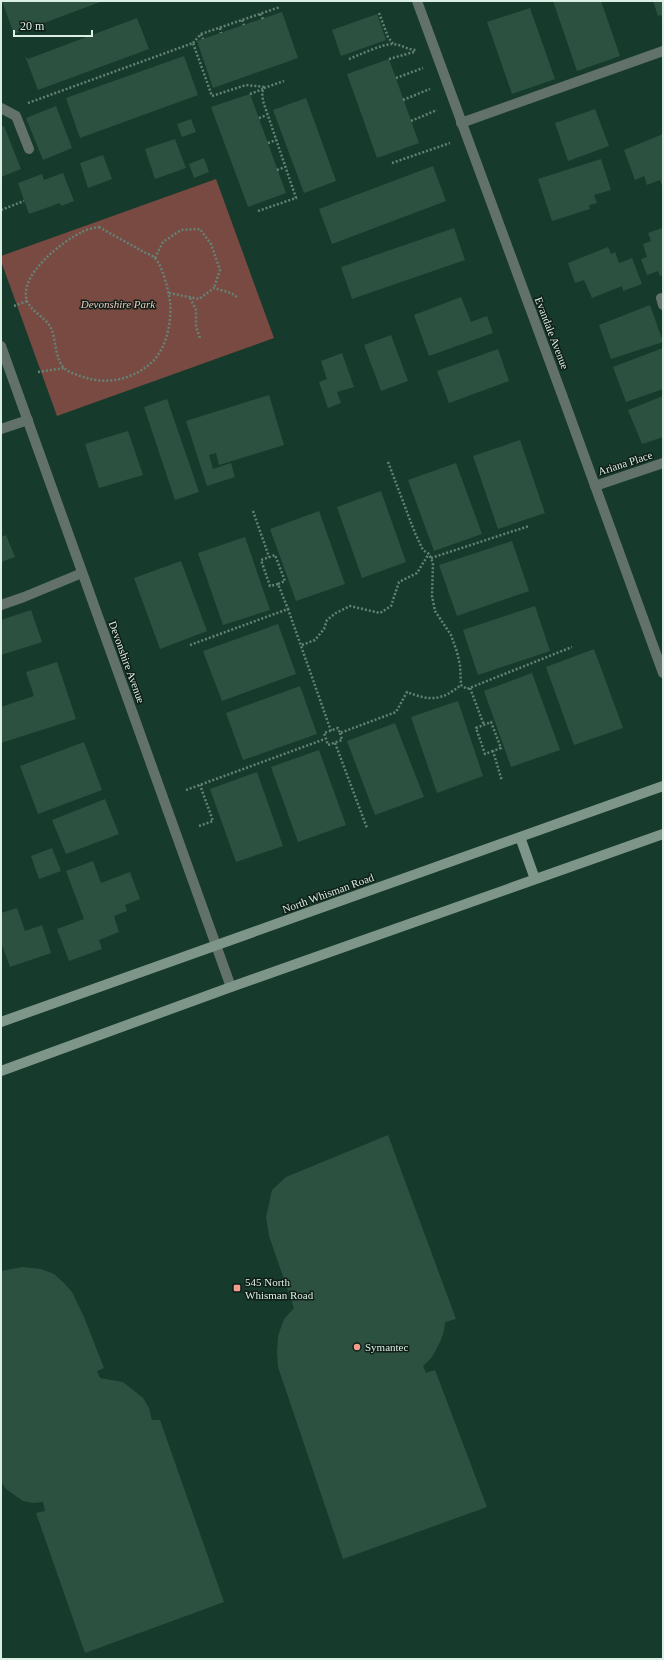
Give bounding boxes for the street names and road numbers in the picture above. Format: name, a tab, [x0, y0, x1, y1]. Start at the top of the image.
street label: Evandale Avenue	[533, 295, 571, 371]
street label: Ariana Place	[596, 449, 654, 477]
street label: Devonshire Avenue	[107, 619, 147, 705]
street label: North Whisman Road	[281, 871, 376, 915]

